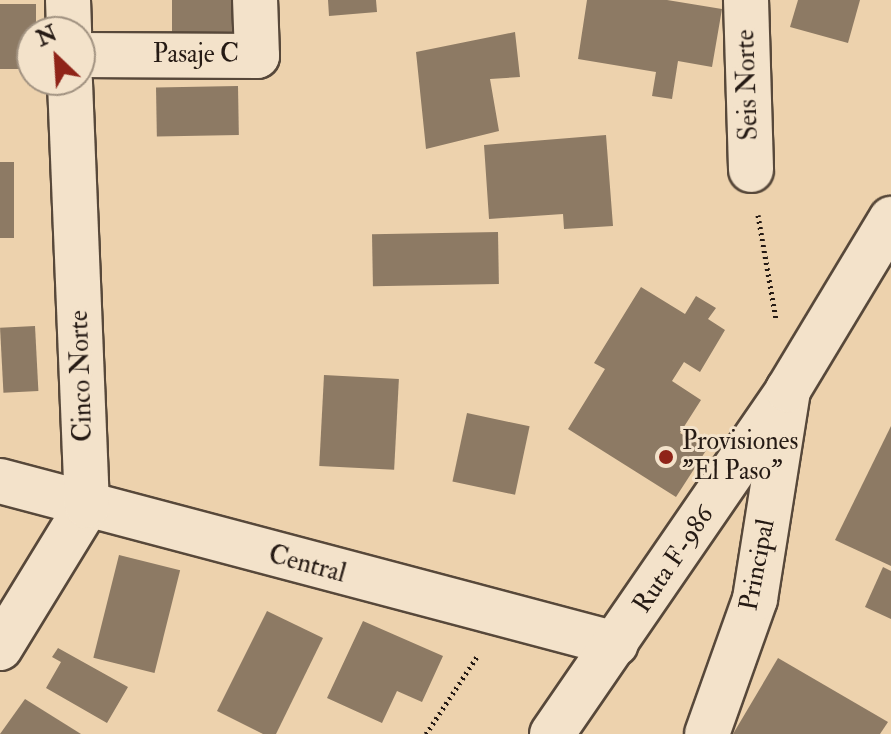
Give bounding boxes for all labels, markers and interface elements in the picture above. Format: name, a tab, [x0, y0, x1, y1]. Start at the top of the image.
north arrow	[16, 16, 96, 96]
text: N	[32, 19, 62, 53]
street label: Seis Norte	[730, 29, 766, 141]
street label: Pasaje C	[153, 39, 239, 71]
street label: Cinco Norte	[64, 310, 100, 442]
place label: Provisiones "El Paso"	[682, 426, 798, 488]
marker: Provisiones "El Paso"	[657, 448, 675, 466]
street label: Ruta F-986	[627, 501, 721, 619]
street label: Principal	[734, 517, 782, 613]
street label: Central	[265, 540, 349, 590]

